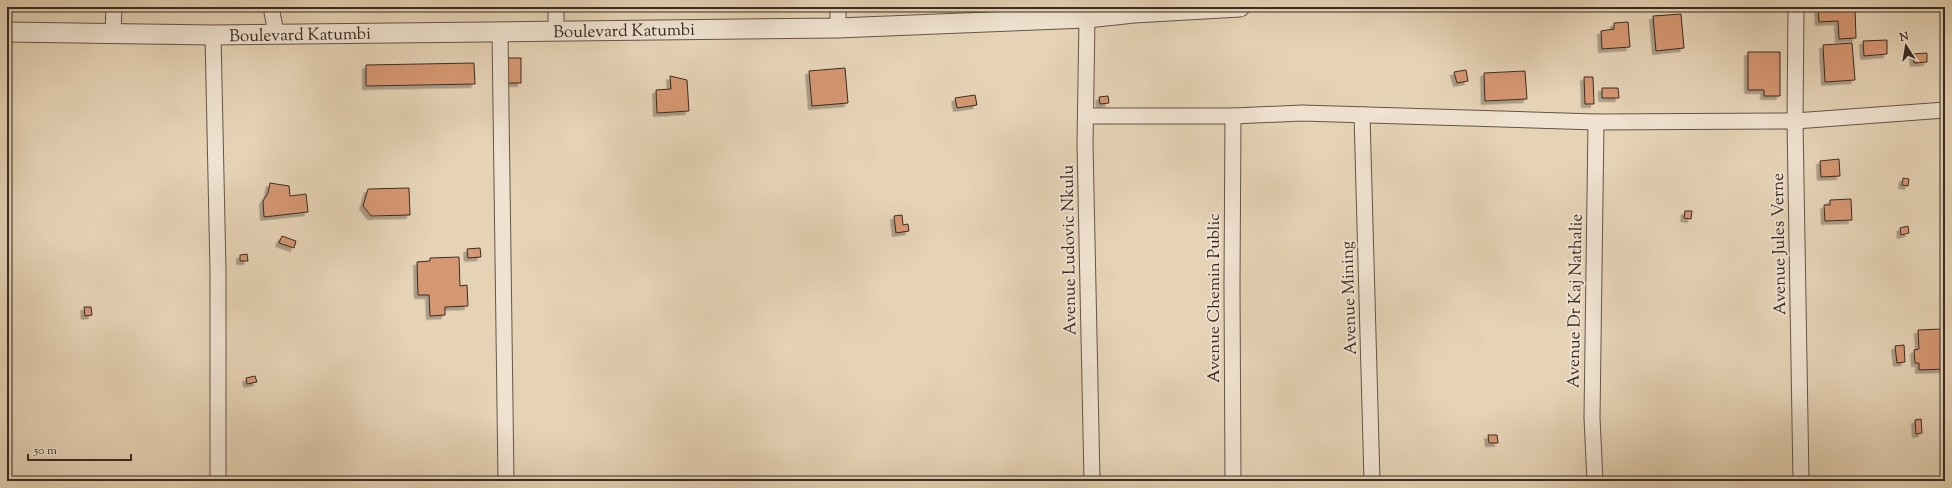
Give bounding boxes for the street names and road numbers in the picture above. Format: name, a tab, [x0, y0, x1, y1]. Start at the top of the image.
street label: Boulevard Katumbi	[553, 19, 695, 45]
street label: Boulevard Katumbi	[229, 23, 371, 49]
street label: Avenue Ludovic Nkulu	[1057, 164, 1083, 335]
street label: Avenue Jules Verne	[1767, 173, 1793, 315]
street label: Avenue Chemin Public	[1203, 213, 1227, 383]
street label: Avenue Dr Kaj Nathalie	[1562, 214, 1590, 388]
street label: Avenue Mining	[1336, 241, 1364, 355]

